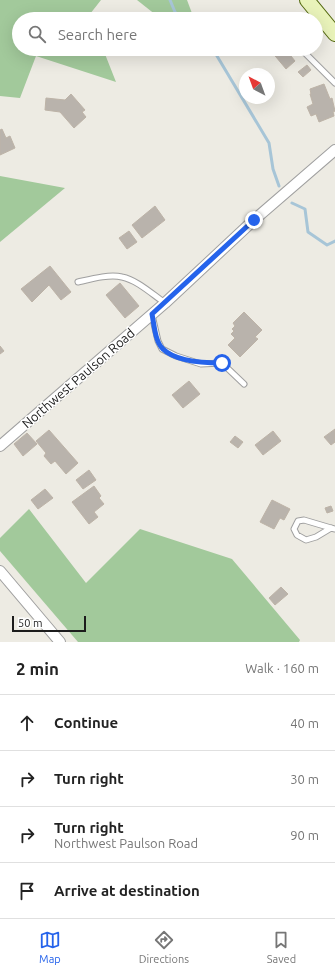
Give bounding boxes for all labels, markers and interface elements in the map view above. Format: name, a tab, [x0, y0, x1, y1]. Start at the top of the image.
search box	[12, 12, 323, 56]
icon: search	[26, 23, 48, 45]
text: Search here	[58, 26, 137, 43]
north arrow	[239, 68, 275, 104]
route end	[245, 211, 263, 229]
street label: Northwest Paulson Road	[19, 325, 137, 431]
route start	[213, 354, 231, 372]
scale bar	[12, 614, 86, 633]
text: 50 m	[18, 617, 42, 629]
text: 2 min	[16, 659, 59, 678]
text: Walk · 160 m	[245, 661, 319, 675]
icon: ahead	[16, 712, 38, 734]
text: Continue	[54, 714, 118, 731]
text: 40 m	[290, 716, 319, 730]
icon: right	[16, 768, 38, 790]
text: Turn right	[54, 770, 124, 787]
text: 30 m	[290, 772, 319, 786]
text: Turn right	[54, 819, 124, 836]
icon: right	[16, 824, 38, 846]
text: 90 m	[290, 828, 319, 842]
text: Northwest Paulson Road	[54, 836, 198, 850]
icon: arrive	[16, 880, 38, 902]
text: Arrive at destination	[54, 882, 200, 899]
tab: Map	[39, 929, 61, 965]
tab: Directions	[139, 929, 189, 965]
tab: Saved	[267, 929, 296, 965]

